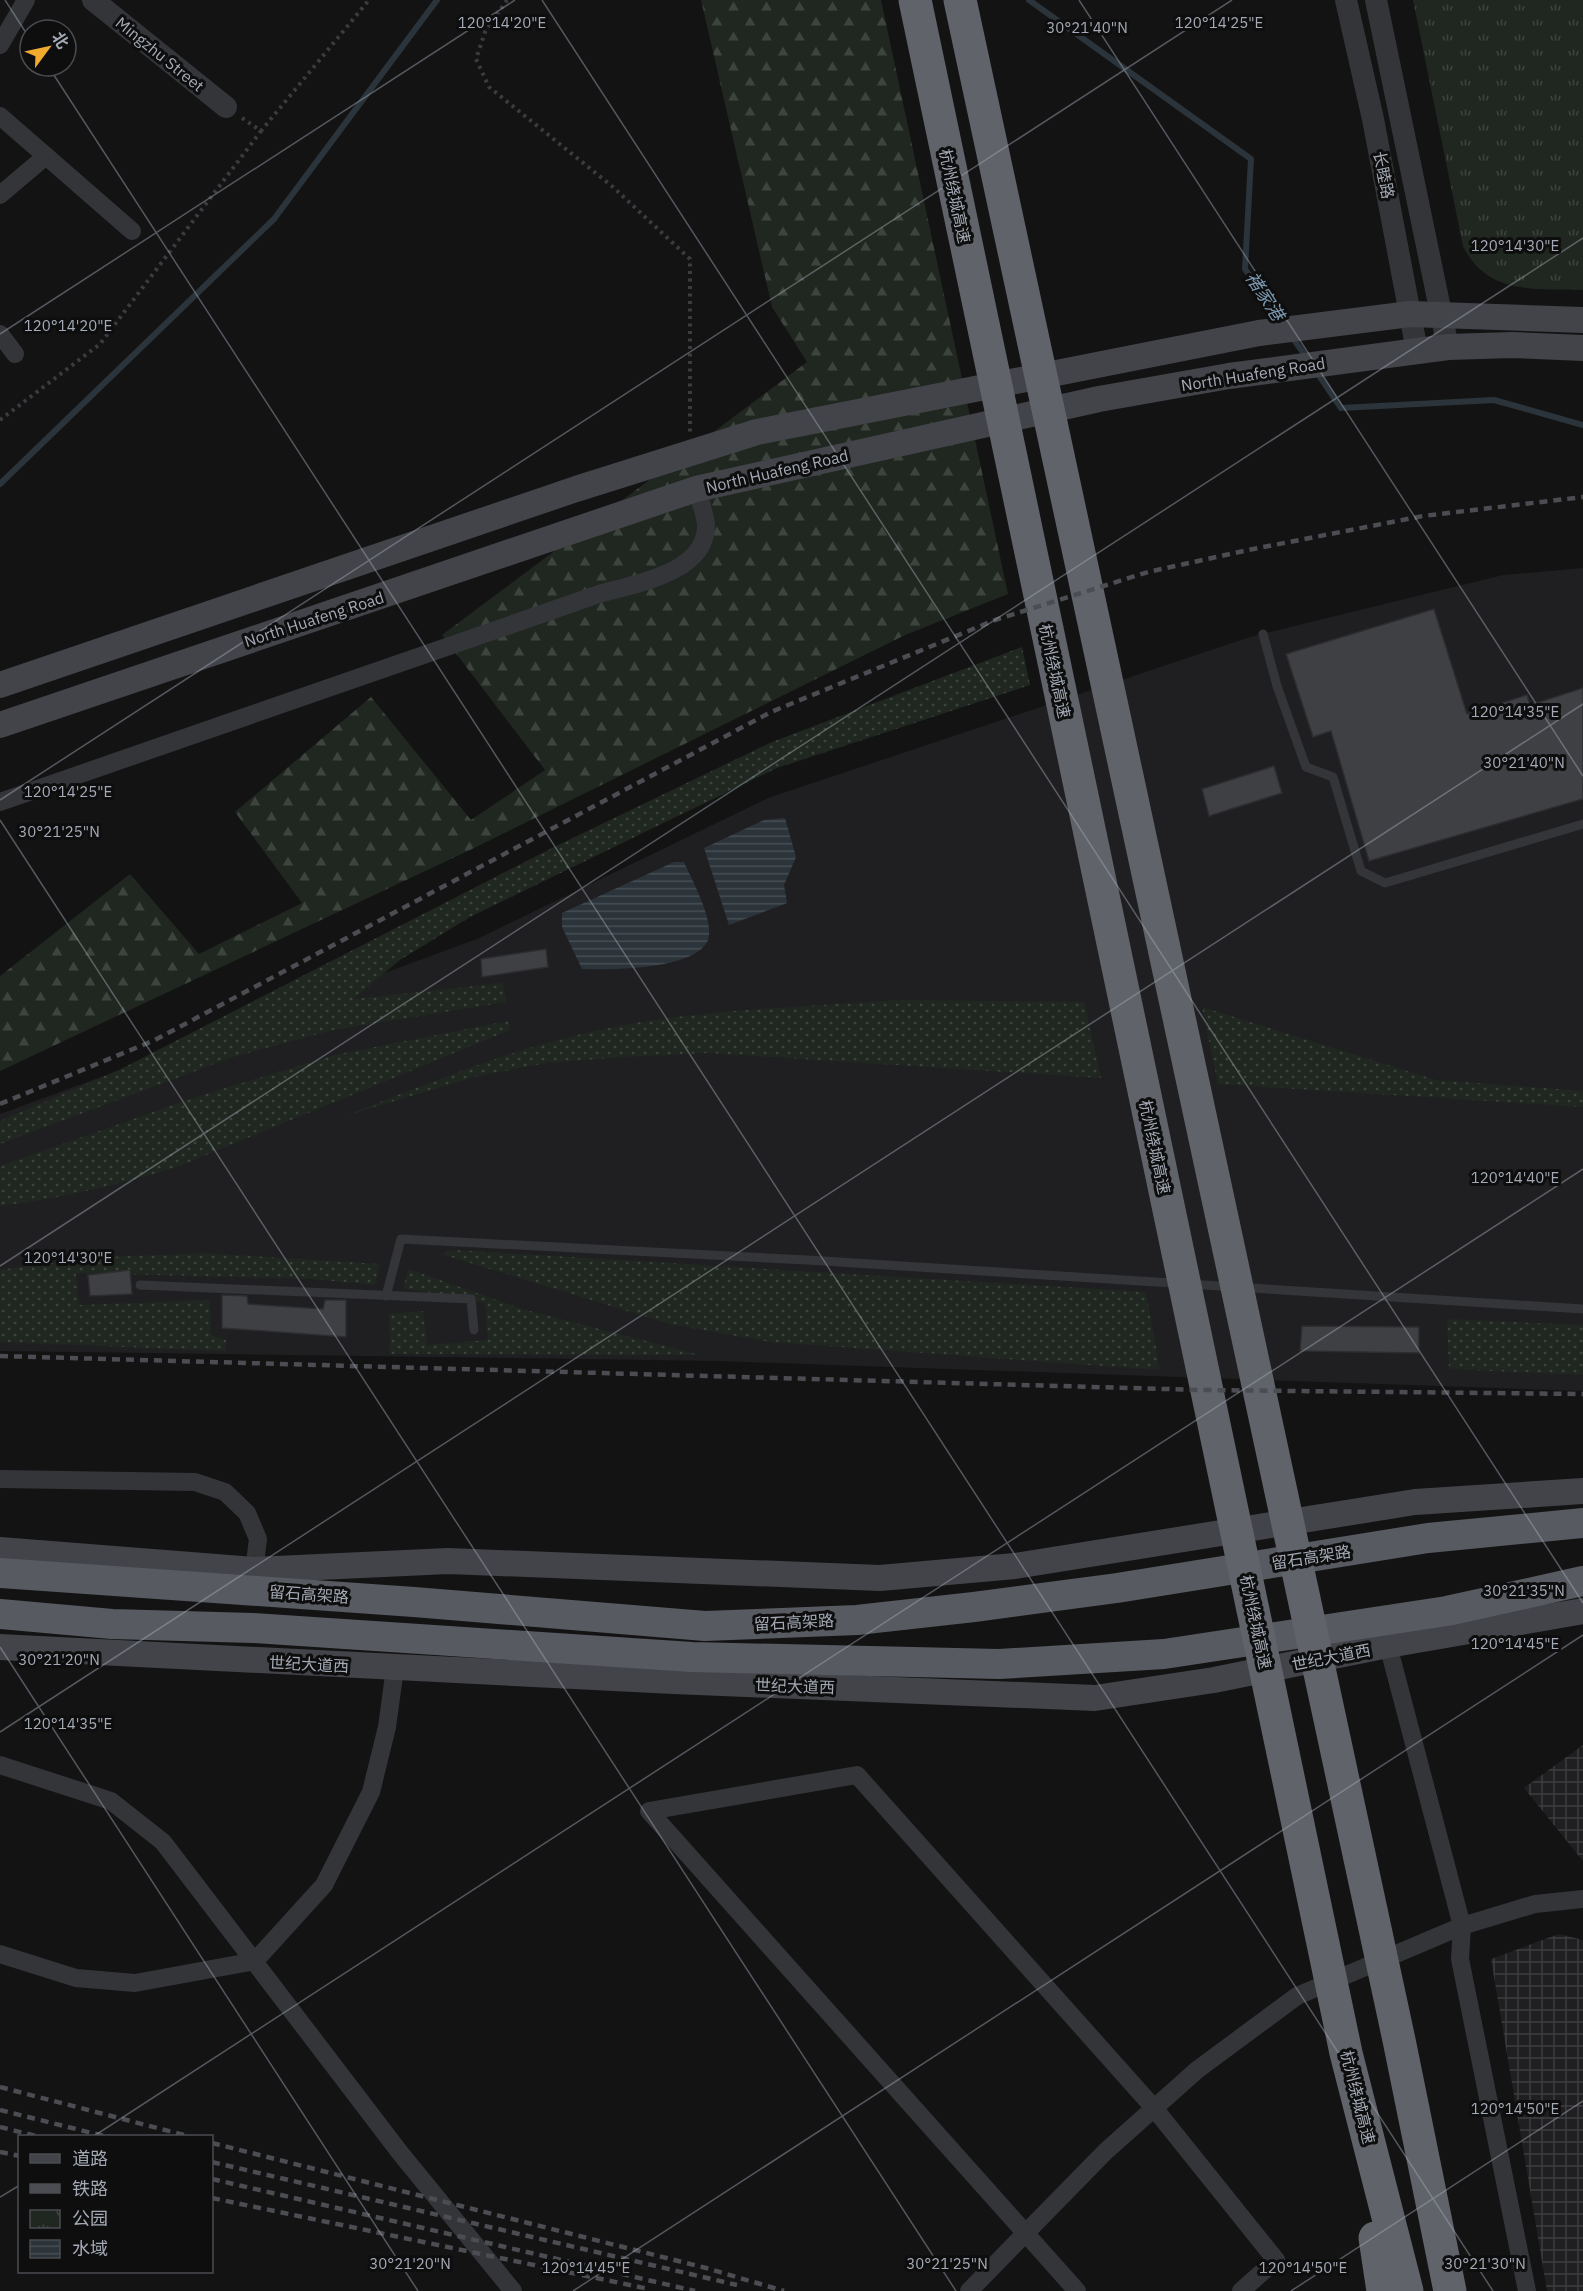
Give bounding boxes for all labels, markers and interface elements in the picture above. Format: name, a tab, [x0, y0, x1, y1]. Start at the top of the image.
street label: Mingzhu Street	[112, 12, 208, 96]
text: 120°14'20"E	[458, 13, 546, 32]
text: 120°14'25"E	[1175, 13, 1263, 32]
north arrow	[18, 18, 78, 78]
text: 30°21'40"N	[1046, 18, 1128, 37]
text: 北	[48, 28, 73, 52]
street label: 杭州绕城高速	[935, 147, 975, 245]
street label: 长睦路	[1370, 150, 1398, 200]
text: 120°14'30"E	[1471, 236, 1559, 255]
water label: 褚家港	[1241, 267, 1291, 327]
text: 120°14'20"E	[24, 316, 112, 335]
street label: North Huafeng Road	[1180, 353, 1326, 395]
street label: North Huafeng Road	[704, 445, 850, 497]
street label: North Huafeng Road	[242, 587, 386, 651]
street label: 杭州绕城高速	[1035, 622, 1075, 720]
text: 120°14'35"E	[1471, 702, 1559, 721]
text: 30°21'40"N	[1483, 753, 1565, 772]
text: 120°14'25"E	[24, 782, 112, 801]
text: 30°21'25"N	[18, 822, 100, 841]
street label: 杭州绕城高速	[1135, 1098, 1175, 1196]
text: 120°14'40"E	[1471, 1168, 1559, 1187]
text: 120°14'30"E	[24, 1248, 112, 1267]
street label: 留石高架路	[1270, 1541, 1352, 1573]
street label: 杭州绕城高速	[1236, 1573, 1276, 1671]
street label: 留石高架路	[268, 1581, 350, 1607]
text: 30°21'35"N	[1483, 1581, 1565, 1600]
street label: 留石高架路	[754, 1610, 834, 1634]
text: 120°14'45"E	[1471, 1634, 1559, 1653]
street label: 世纪大道西	[1290, 1640, 1372, 1674]
text: 30°21'20"N	[18, 1650, 100, 1669]
street label: 世纪大道西	[269, 1652, 349, 1676]
street label: 世纪大道西	[755, 1675, 835, 1697]
text: 120°14'35"E	[24, 1714, 112, 1733]
street label: 杭州绕城高速	[1337, 2048, 1379, 2146]
text: 120°14'50"E	[1471, 2099, 1559, 2118]
legend	[18, 2135, 213, 2273]
text: 道路	[72, 2147, 108, 2170]
text: 铁路	[72, 2177, 108, 2200]
text: 公园	[72, 2207, 108, 2230]
text: 水域	[72, 2237, 108, 2260]
text: 30°21'20"N	[369, 2254, 451, 2273]
text: 30°21'25"N	[906, 2254, 988, 2273]
text: 30°21'30"N	[1444, 2254, 1526, 2273]
text: 120°14'45"E	[542, 2258, 630, 2277]
text: 120°14'50"E	[1259, 2258, 1347, 2277]

